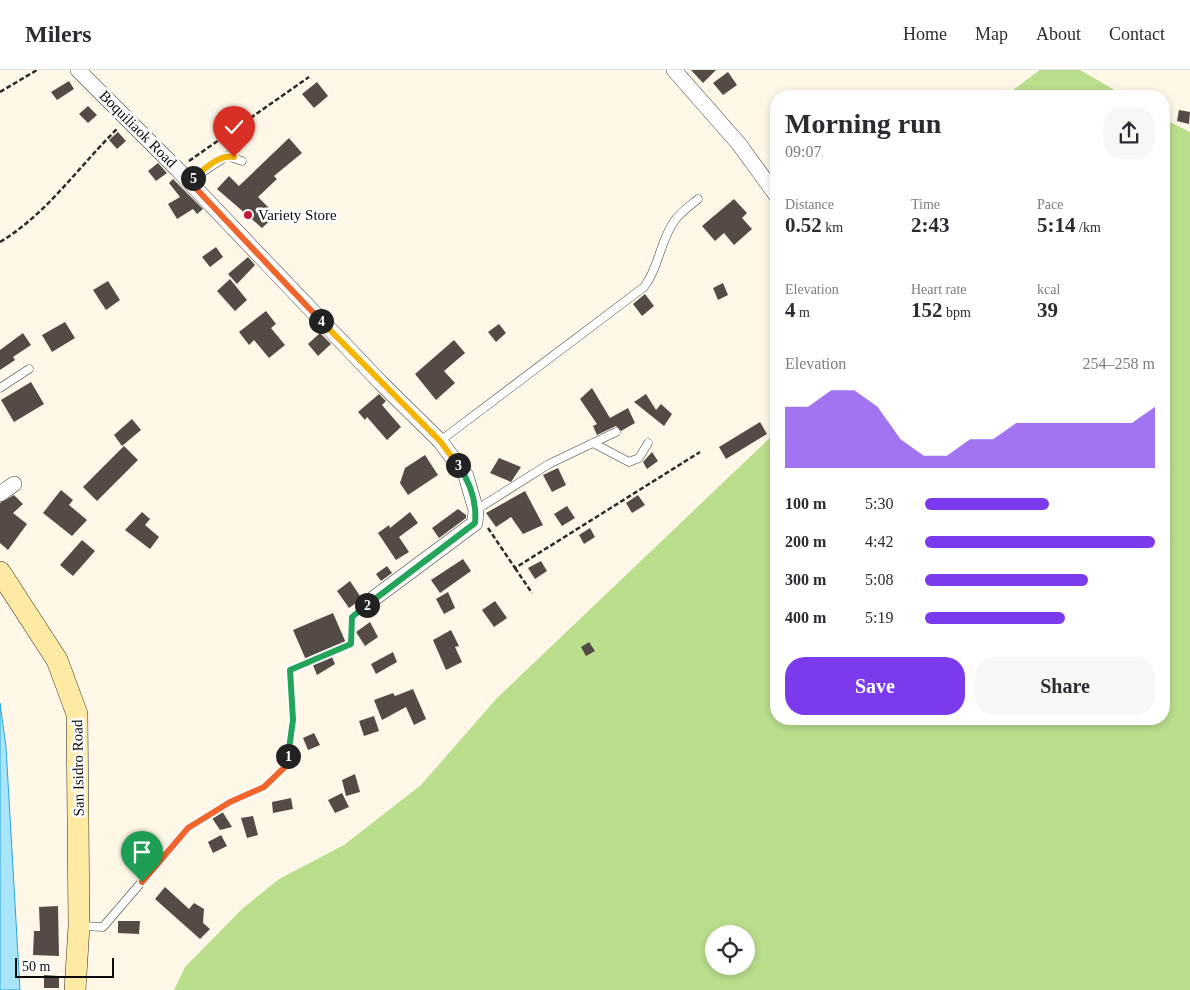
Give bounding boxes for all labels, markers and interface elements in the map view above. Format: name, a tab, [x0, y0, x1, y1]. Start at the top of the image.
text: Milers	[25, 21, 92, 47]
text: Home	[903, 24, 947, 44]
text: Map	[975, 24, 1008, 44]
text: About	[1036, 24, 1081, 44]
text: Contact	[1109, 24, 1165, 44]
street label: Boquiliaok Road	[96, 87, 180, 171]
pin	[213, 106, 255, 157]
button: share	[1103, 107, 1155, 159]
text: Morning run	[785, 108, 941, 139]
icon: check	[220, 113, 248, 141]
text: 09:07	[785, 143, 821, 160]
pin: 5	[180, 166, 206, 190]
text: 5	[190, 171, 197, 186]
text: Distance	[785, 197, 834, 212]
text: Time	[911, 197, 940, 212]
text: Pace	[1037, 197, 1063, 212]
place label: Variety Store	[258, 207, 337, 223]
marker: Variety Store	[242, 209, 254, 221]
text: 0.52	[785, 213, 822, 237]
text: 2:43	[911, 213, 950, 237]
text: 5:14	[1037, 213, 1076, 237]
text: km	[822, 220, 843, 235]
text: /km	[1076, 220, 1101, 235]
text: Elevation	[785, 282, 839, 297]
text: Heart rate	[911, 282, 967, 297]
text: kcal	[1037, 282, 1060, 297]
text: 4	[785, 298, 796, 322]
text: 152	[911, 298, 943, 322]
text: 39	[1037, 298, 1058, 322]
text: m	[796, 305, 810, 320]
text: bpm	[943, 305, 971, 320]
pin: 4	[308, 308, 334, 334]
text: 4	[318, 314, 325, 329]
text: Elevation	[785, 355, 846, 372]
text: 254–258 m	[1083, 355, 1155, 372]
pin: 3	[446, 452, 470, 478]
text: 3	[455, 458, 462, 473]
text: 100 m	[785, 495, 826, 512]
text: 5:30	[865, 495, 893, 512]
text: 200 m	[785, 533, 826, 550]
text: 4:42	[865, 533, 893, 550]
text: 300 m	[785, 571, 826, 588]
text: 5:08	[865, 571, 893, 588]
pin: 2	[354, 592, 380, 618]
text: 2	[364, 598, 371, 613]
text: 400 m	[785, 609, 826, 626]
text: 5:19	[865, 609, 893, 626]
button: Save	[785, 657, 965, 715]
button: Share	[975, 657, 1155, 715]
street label: San Isidro Road	[69, 719, 87, 816]
pin: 1	[276, 744, 300, 768]
text: 1	[285, 749, 292, 764]
pin	[121, 831, 163, 882]
icon: arrive	[128, 838, 156, 866]
map controls	[705, 925, 755, 975]
button: locate	[705, 925, 755, 975]
scale bar	[15, 955, 114, 978]
text: 50 m	[22, 959, 50, 974]

